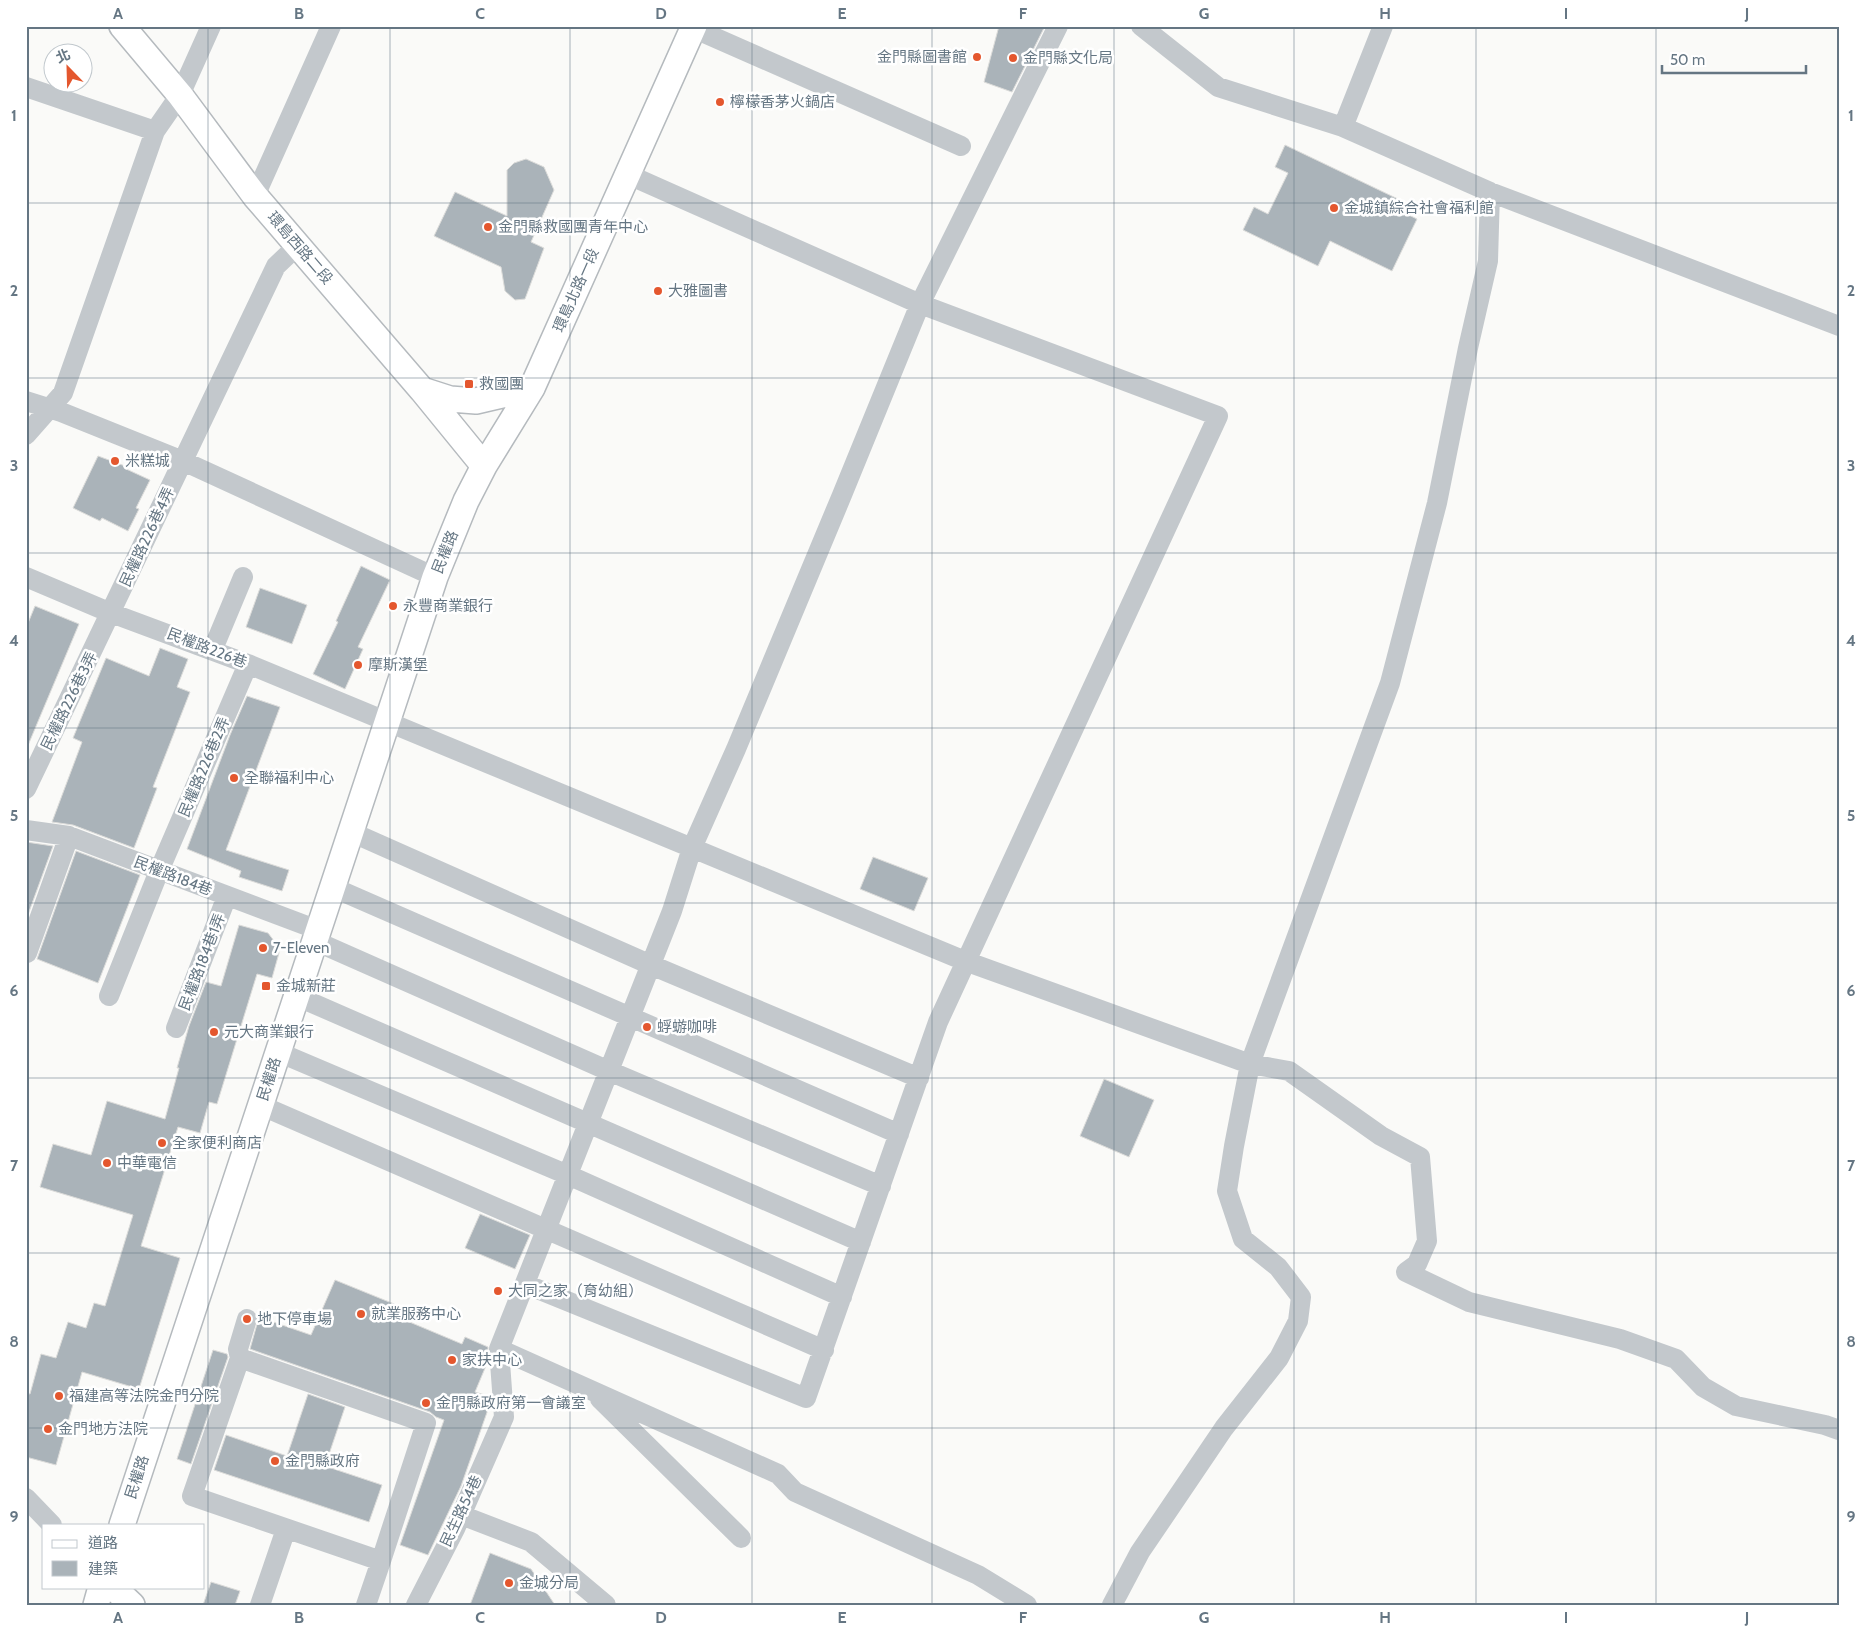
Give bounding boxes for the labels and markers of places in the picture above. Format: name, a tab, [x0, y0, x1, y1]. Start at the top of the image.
place label: 金門縣圖書館	[877, 48, 967, 66]
place label: 金門縣文化局	[1023, 49, 1113, 67]
marker: 金門縣圖書館	[971, 51, 983, 63]
marker: 金門縣文化局	[1007, 52, 1019, 64]
place label: 檸檬香茅火鍋店	[730, 93, 835, 111]
marker: 檸檬香茅火鍋店	[714, 96, 726, 108]
place label: 金城鎮綜合社會福利館	[1344, 199, 1494, 217]
marker: 金城鎮綜合社會福利館	[1328, 202, 1340, 214]
place label: 金門縣救國團青年中心	[498, 218, 648, 236]
marker: 金門縣救國團青年中心	[482, 221, 494, 233]
place label: 大雅圖書	[668, 282, 728, 300]
marker: 大雅圖書	[652, 285, 664, 297]
place label: 救國團	[479, 375, 524, 393]
marker: 救國團	[463, 378, 475, 390]
place label: 米糕城	[125, 452, 170, 470]
marker: 米糕城	[109, 455, 121, 467]
place label: 永豐商業銀行	[403, 597, 493, 615]
marker: 永豐商業銀行	[387, 600, 399, 612]
place label: 摩斯漢堡	[368, 656, 428, 674]
marker: 摩斯漢堡	[352, 659, 364, 671]
place label: 全聯福利中心	[244, 769, 334, 787]
marker: 全聯福利中心	[228, 772, 240, 784]
place label: 7-Eleven	[273, 939, 329, 957]
marker: 7-Eleven	[257, 942, 269, 954]
place label: 金城新莊	[276, 977, 336, 995]
marker: 金城新莊	[260, 980, 272, 992]
place label: 蜉蝣咖啡	[657, 1018, 717, 1036]
marker: 蜉蝣咖啡	[641, 1021, 653, 1033]
place label: 元大商業銀行	[224, 1023, 314, 1041]
marker: 元大商業銀行	[208, 1026, 220, 1038]
place label: 全家便利商店	[172, 1134, 262, 1152]
marker: 全家便利商店	[156, 1137, 168, 1149]
place label: 中華電信	[117, 1154, 177, 1172]
marker: 中華電信	[101, 1157, 113, 1169]
place label: 大同之家（育幼組）	[508, 1282, 643, 1300]
marker: 大同之家（育幼組）	[492, 1285, 504, 1297]
place label: 就業服務中心	[371, 1305, 461, 1323]
marker: 就業服務中心	[355, 1308, 367, 1320]
place label: 地下停車場	[257, 1310, 332, 1328]
marker: 地下停車場	[241, 1313, 253, 1325]
place label: 家扶中心	[462, 1351, 522, 1369]
marker: 家扶中心	[446, 1354, 458, 1366]
place label: 福建高等法院金門分院	[69, 1387, 219, 1405]
marker: 福建高等法院金門分院	[53, 1390, 65, 1402]
place label: 金門縣政府第一會議室	[436, 1394, 586, 1412]
marker: 金門縣政府第一會議室	[420, 1397, 432, 1409]
place label: 金門地方法院	[58, 1420, 148, 1438]
marker: 金門地方法院	[42, 1423, 54, 1435]
place label: 金門縣政府	[285, 1452, 360, 1470]
marker: 金門縣政府	[269, 1455, 281, 1467]
place label: 金城分局	[519, 1574, 579, 1592]
marker: 金城分局	[503, 1577, 515, 1589]

